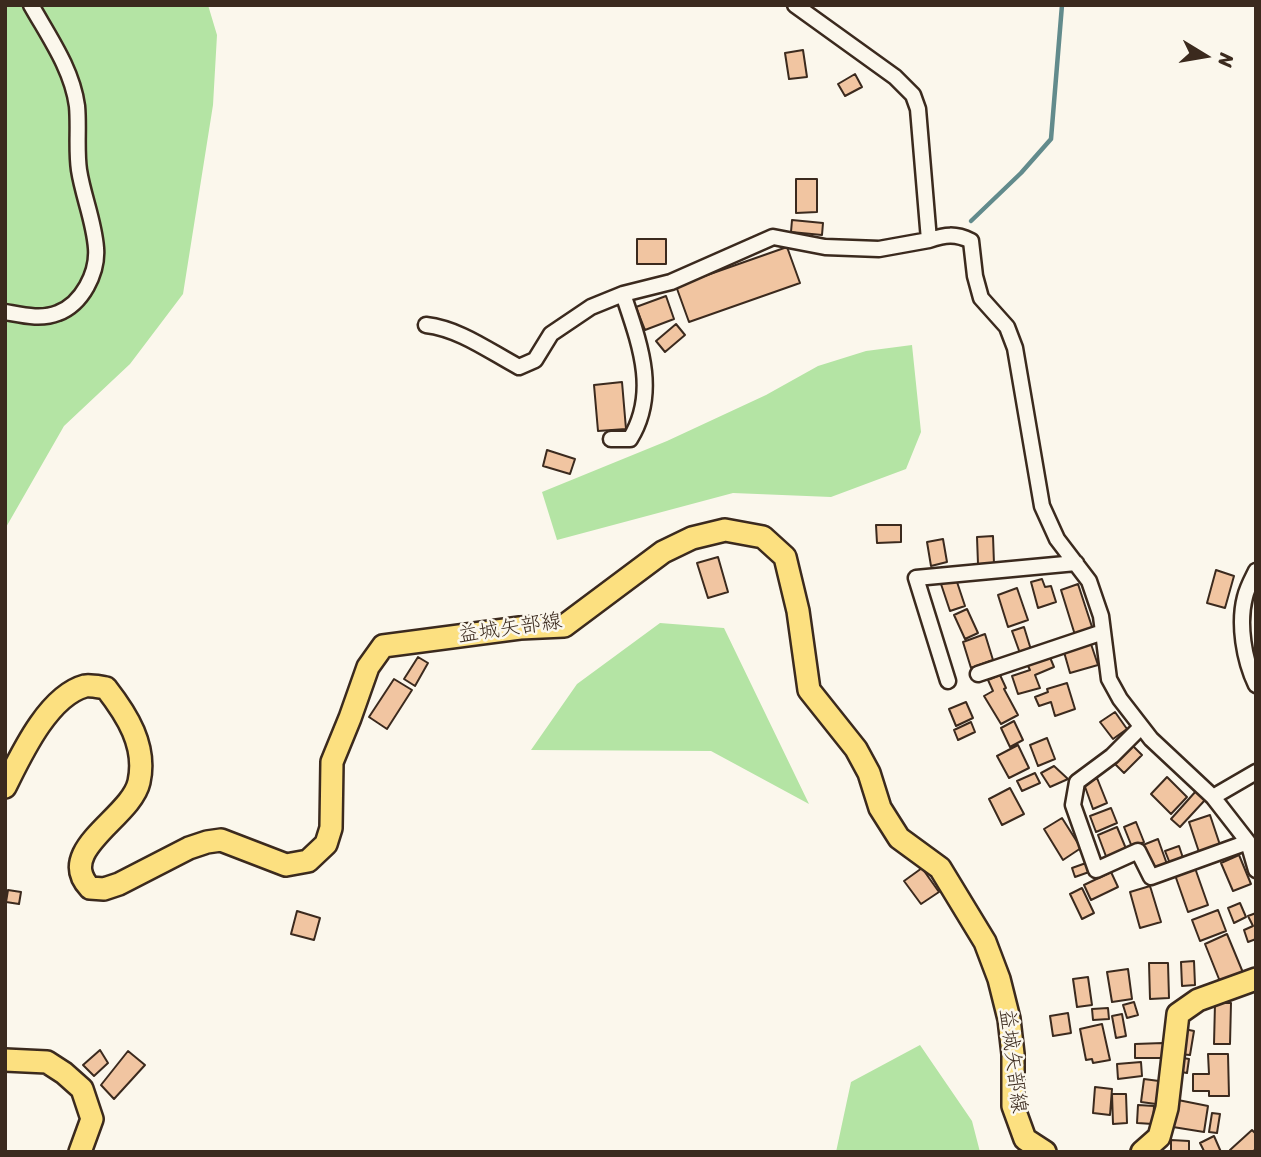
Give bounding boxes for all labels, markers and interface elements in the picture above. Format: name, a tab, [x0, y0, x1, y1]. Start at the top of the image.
north arrow	[1170, 21, 1240, 91]
text: N	[1209, 50, 1244, 70]
street label: 益城矢部線	[456, 609, 564, 649]
street label: 益城矢部線	[993, 1007, 1031, 1115]

